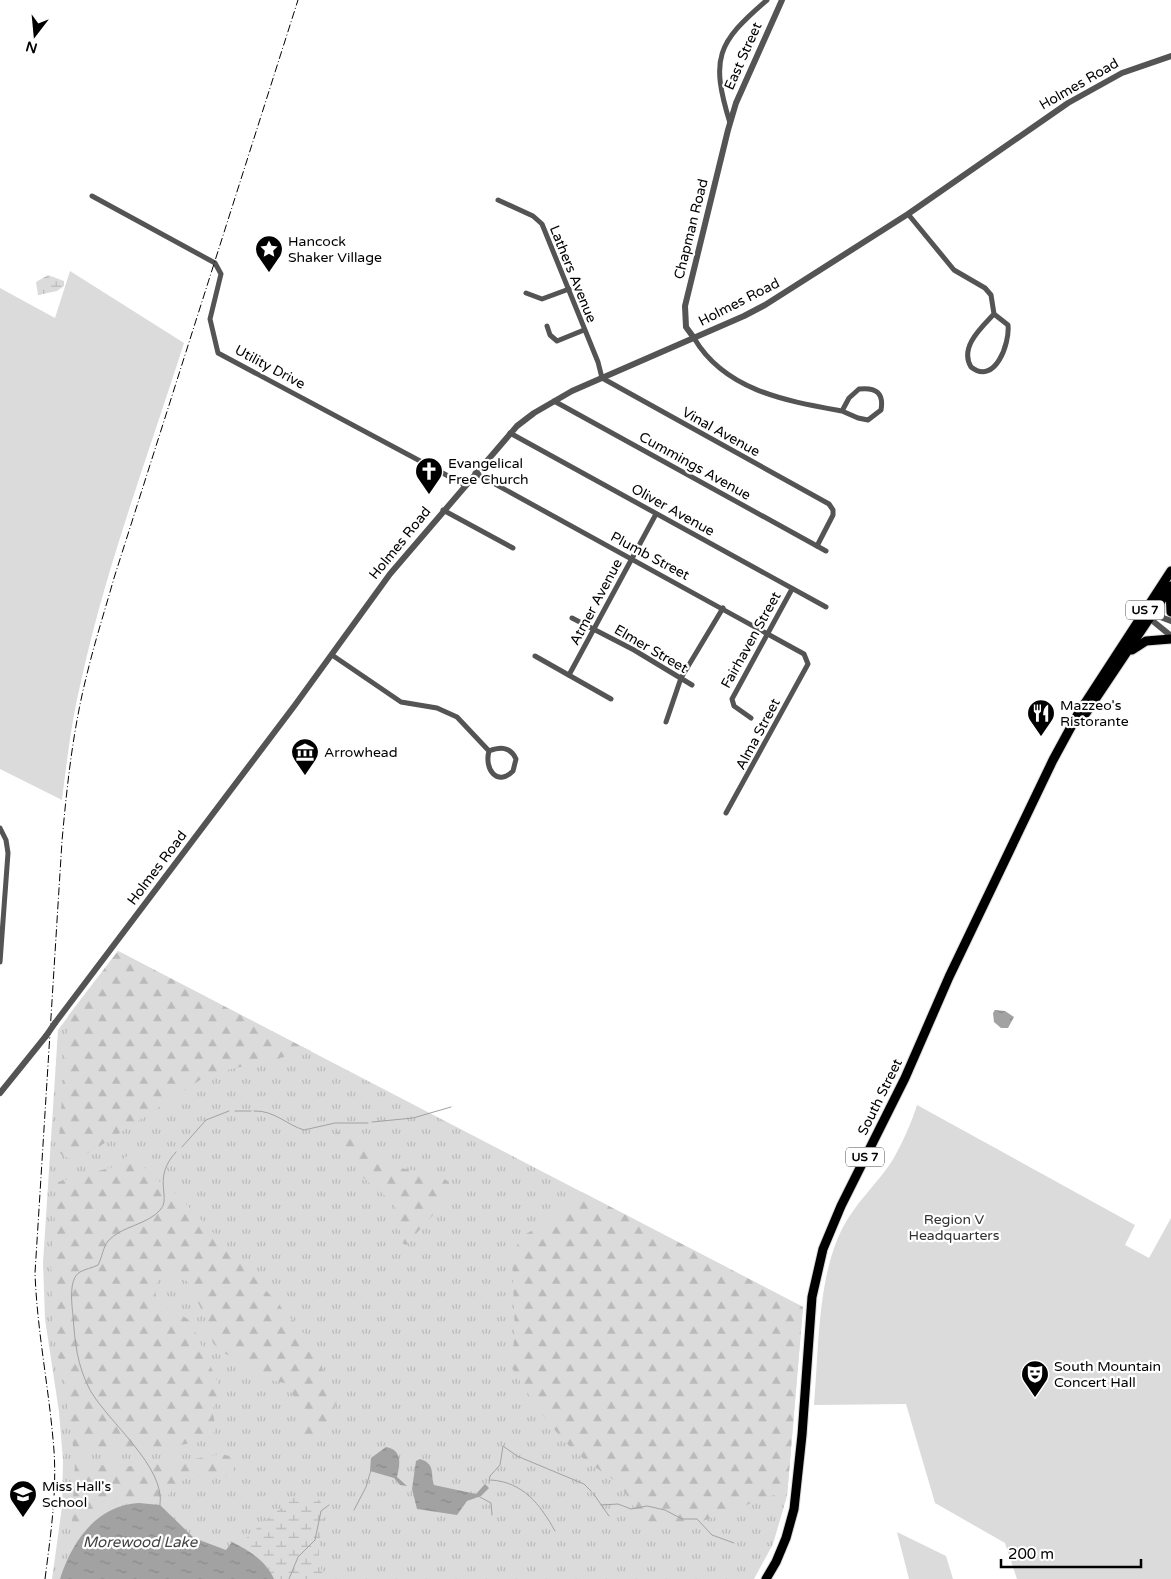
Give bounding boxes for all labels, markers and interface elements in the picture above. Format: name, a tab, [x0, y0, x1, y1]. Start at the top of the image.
north arrow	[10, 10, 60, 60]
street label: East Street	[721, 19, 766, 93]
text: N	[24, 37, 39, 57]
street label: Holmes Road	[1036, 54, 1122, 114]
street label: Chapman Road	[670, 177, 712, 281]
street label: Lathers Avenue	[546, 223, 600, 325]
place label: Hancock Shaker Village	[288, 233, 382, 266]
place icon: Hancock Shaker Village	[254, 234, 284, 273]
street label: Holmes Road	[696, 274, 782, 330]
street label: Utility Drive	[232, 341, 308, 393]
street label: Vinal Avenue	[679, 404, 763, 460]
street label: Cummings Avenue	[636, 428, 754, 504]
place label: Evangelical Free Church	[448, 455, 529, 488]
church icon: Evangelical Free Church	[414, 456, 444, 495]
street label: Oliver Avenue	[628, 480, 718, 540]
street label: Holmes Road	[365, 503, 435, 583]
street label: Plumb Street	[608, 528, 693, 584]
street label: Atmer Avenue	[566, 556, 626, 648]
street label: Fairhaven Street	[717, 588, 785, 691]
road number: US 7	[1126, 600, 1164, 620]
street label: Elmer Street	[611, 621, 691, 677]
street label: Alma Street	[732, 695, 784, 773]
place label: Mazzeo's Ristorante	[1060, 697, 1129, 730]
restaurant icon: Mazzeo's Ristorante	[1026, 698, 1056, 737]
museum icon: Arrowhead	[290, 737, 320, 776]
place label: Arrowhead	[324, 744, 398, 761]
street label: Holmes Road	[124, 827, 190, 909]
street label: South Street	[854, 1055, 906, 1138]
road number: US 7	[846, 1148, 884, 1166]
park label: Region V Headquarters	[909, 1211, 1000, 1244]
place label: South Mountain Concert Hall	[1054, 1358, 1161, 1391]
theatre icon: South Mountain Concert Hall	[1020, 1359, 1050, 1398]
place label: Miss Hall's School	[42, 1478, 111, 1511]
school or university icon: Miss Hall's School	[8, 1479, 38, 1518]
water label: Morewood Lake	[83, 1533, 199, 1551]
scale bar	[1001, 1536, 1141, 1568]
text: 200 m	[1008, 1545, 1054, 1563]

